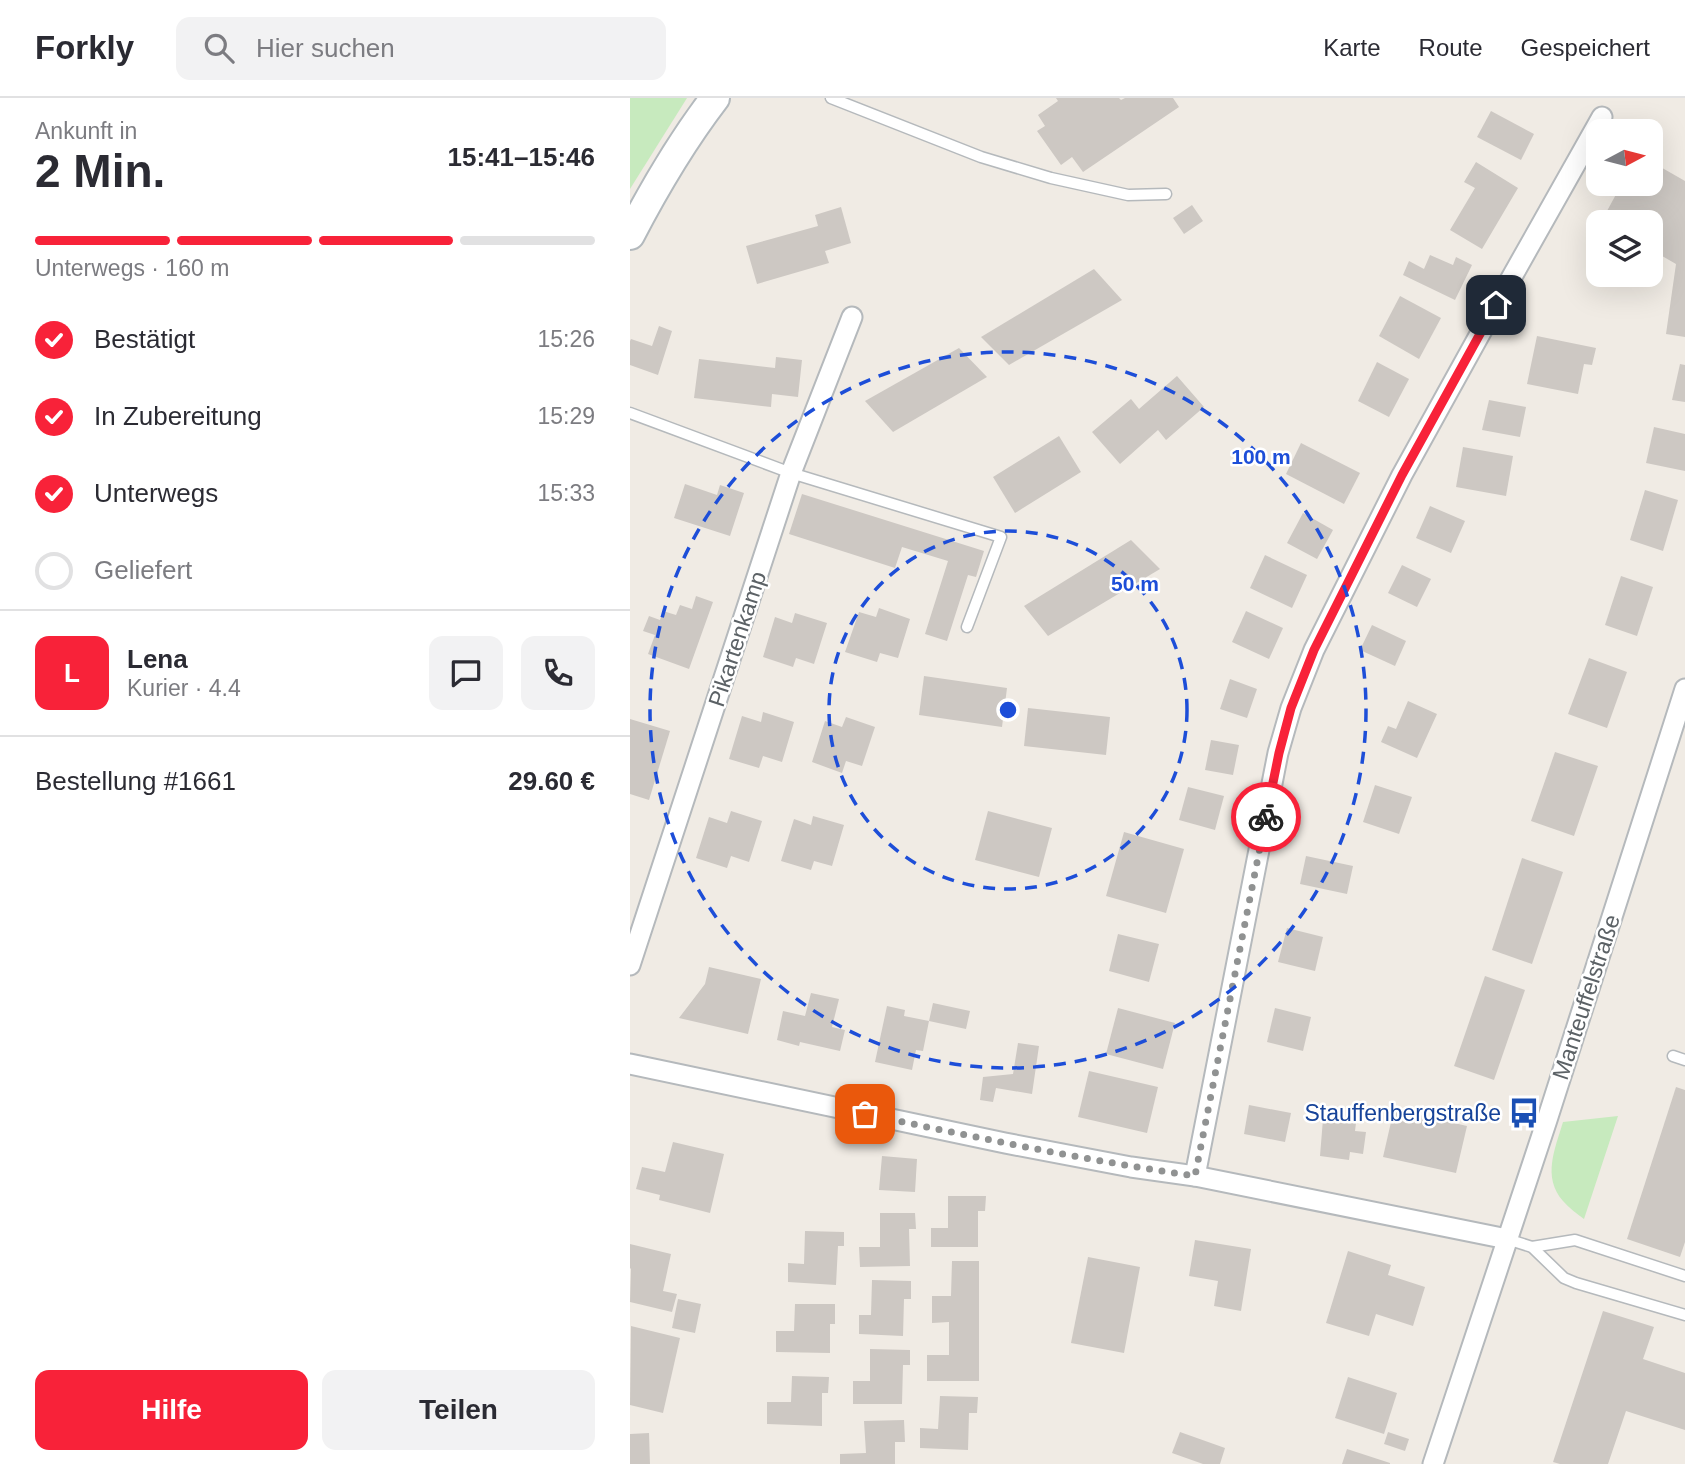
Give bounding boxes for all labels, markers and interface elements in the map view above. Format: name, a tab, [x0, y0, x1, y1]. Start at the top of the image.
search box	[176, 17, 666, 80]
text: Forkly	[35, 29, 134, 66]
icon: search	[200, 29, 238, 67]
text: Hier suchen	[256, 33, 395, 63]
text: Karte	[1323, 34, 1381, 61]
text: Route	[1419, 34, 1483, 61]
text: Gespeichert	[1521, 34, 1650, 61]
text: Ankunft in	[35, 118, 137, 144]
north arrow	[1586, 119, 1662, 196]
map controls	[1586, 119, 1663, 287]
text: 15:41–15:46	[448, 142, 595, 172]
text: 2 Min.	[35, 145, 165, 197]
button: layers	[1586, 210, 1663, 287]
text: Unterwegs · 160 m	[35, 255, 229, 281]
pin	[1466, 275, 1526, 335]
icon: home	[1477, 286, 1515, 324]
icon: check	[35, 321, 73, 359]
text: Bestätigt	[94, 324, 195, 354]
text: 15:26	[537, 326, 595, 352]
icon: check	[35, 398, 73, 436]
text: In Zubereitung	[94, 401, 262, 431]
text: 15:29	[537, 403, 595, 429]
text: 100 m	[1231, 445, 1291, 468]
icon: check	[35, 475, 73, 513]
text: Unterwegs	[94, 478, 218, 508]
text: 15:33	[537, 480, 595, 506]
text: Geliefert	[94, 555, 192, 585]
street label: Pikartenkamp	[703, 568, 771, 710]
text: 50 m	[1111, 572, 1159, 595]
button: chat	[429, 636, 503, 710]
button: phone	[521, 636, 595, 710]
text: Lena	[127, 644, 188, 674]
text: L	[64, 658, 80, 688]
text: Kurier · 4.4	[127, 675, 241, 701]
centre of rings	[996, 698, 1020, 722]
text: Bestellung #1661	[35, 766, 236, 796]
text: 29.60 €	[508, 766, 595, 796]
courier	[1231, 782, 1301, 852]
icon: bike	[1247, 798, 1285, 836]
street label: Manteuffelstraße	[1547, 911, 1625, 1083]
pin	[835, 1084, 895, 1144]
icon: bag	[846, 1095, 884, 1133]
bus stop icon: Stauffenbergstraße	[1507, 1096, 1541, 1130]
place label: Stauffenbergstraße	[1305, 1100, 1501, 1126]
button: Hilfe	[35, 1370, 308, 1450]
button: Teilen	[322, 1370, 595, 1450]

